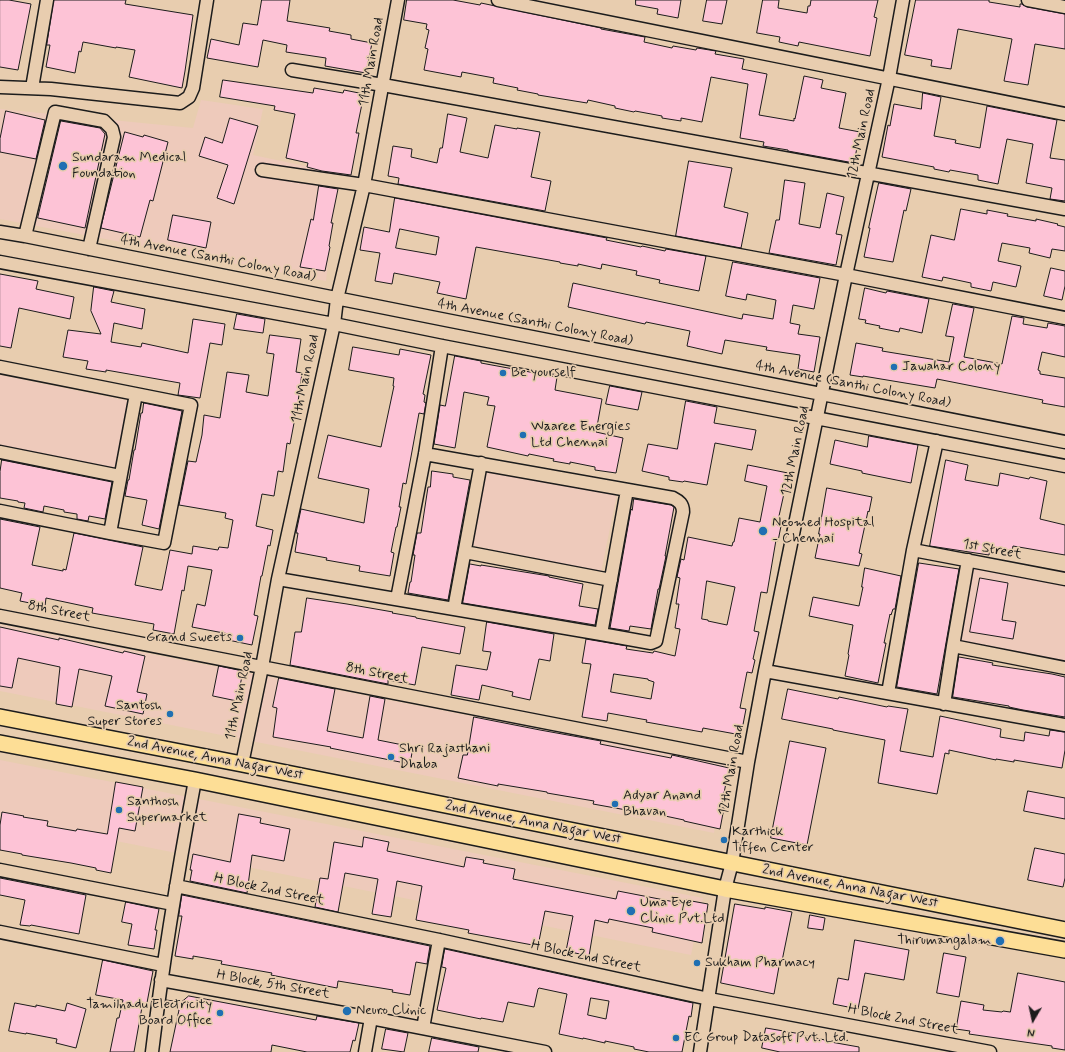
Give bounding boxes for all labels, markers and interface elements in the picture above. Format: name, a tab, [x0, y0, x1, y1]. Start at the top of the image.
street label: 11th Main Road	[356, 16, 388, 108]
street label: 12th Main Road	[844, 87, 880, 181]
place label: Sundaram Medical Foundation	[72, 150, 186, 182]
marker: Sundaram Medical Foundation	[57, 160, 69, 172]
street label: 4th Avenue (Santhi Colony Road)	[119, 232, 317, 286]
street label: 4th Avenue (Santhi Colony Road)	[436, 296, 634, 350]
street label: 11th Main Road	[288, 333, 324, 425]
street label: 4th Avenue (Santhi Colony Road)	[754, 358, 952, 412]
place label: Jawahar Colony	[902, 359, 1000, 375]
marker: Jawahar Colony	[889, 362, 899, 372]
place label: Be yourself	[511, 365, 576, 381]
marker: Be yourself	[498, 368, 508, 378]
street label: 12th Main Road	[778, 404, 814, 498]
place label: Waaree Energies Ltd Chennai	[531, 419, 630, 452]
marker: Waaree Energies Ltd Chennai	[518, 430, 528, 440]
place label: Neomed Hospital - Chennai	[772, 515, 875, 548]
marker: Neomed Hospital - Chennai	[757, 525, 769, 537]
street label: 1st Street	[961, 536, 1023, 564]
street label: 8th Street	[26, 598, 92, 626]
place label: Grand Sweets	[146, 630, 232, 646]
marker: Grand Sweets	[235, 633, 245, 643]
street label: 11th Main Road	[222, 650, 258, 742]
street label: 8th Street	[344, 660, 410, 688]
place label: Santosh Super Stores	[88, 698, 162, 730]
marker: Santosh Super Stores	[165, 709, 175, 719]
street label: 12th Main Road	[716, 723, 748, 817]
street label: 2nd Avenue, Anna Nagar West	[126, 734, 304, 784]
place label: Shri Rajasthani Dhaba	[399, 741, 490, 774]
marker: Shri Rajasthani Dhaba	[386, 752, 396, 762]
place label: Adyar Anand Bhavan	[623, 788, 701, 820]
place label: Santhosh Supermarket	[127, 794, 207, 826]
street label: 2nd Avenue, Anna Nagar West	[444, 798, 622, 848]
marker: Adyar Anand Bhavan	[610, 799, 620, 809]
marker: Santhosh Supermarket	[114, 805, 124, 815]
place label: Karthick Tiffen Center	[732, 824, 814, 856]
marker: Karthick Tiffen Center	[719, 835, 729, 845]
street label: 2nd Avenue, Anna Nagar West	[761, 862, 939, 912]
street label: H Block 2nd Street	[212, 870, 326, 910]
place label: Uma Eye Clinic Pvt.Ltd	[640, 895, 724, 928]
marker: Uma Eye Clinic Pvt.Ltd	[625, 905, 637, 917]
place label: Thirumangalam	[897, 933, 991, 949]
marker: Thirumangalam	[994, 935, 1006, 947]
street label: H Block 2nd Street	[529, 937, 643, 977]
place label: Sukham Pharmacy	[705, 955, 815, 971]
marker: Sukham Pharmacy	[692, 958, 702, 968]
street label: H Block, 5th Street	[215, 967, 331, 1003]
place label: Tamilnadu Electricity Board Office	[86, 997, 212, 1030]
north arrow	[1013, 1000, 1053, 1040]
street label: H Block 2nd Street	[846, 1001, 960, 1039]
place label: Neuro Clinic	[356, 1003, 426, 1019]
marker: Neuro Clinic	[341, 1005, 353, 1017]
marker: Tamilnadu Electricity Board Office	[215, 1008, 225, 1018]
text: N	[1026, 1024, 1036, 1039]
place label: EC Group Datasoft Pvt. Ltd.	[684, 1030, 849, 1046]
marker: EC Group Datasoft Pvt. Ltd.	[671, 1033, 681, 1043]

